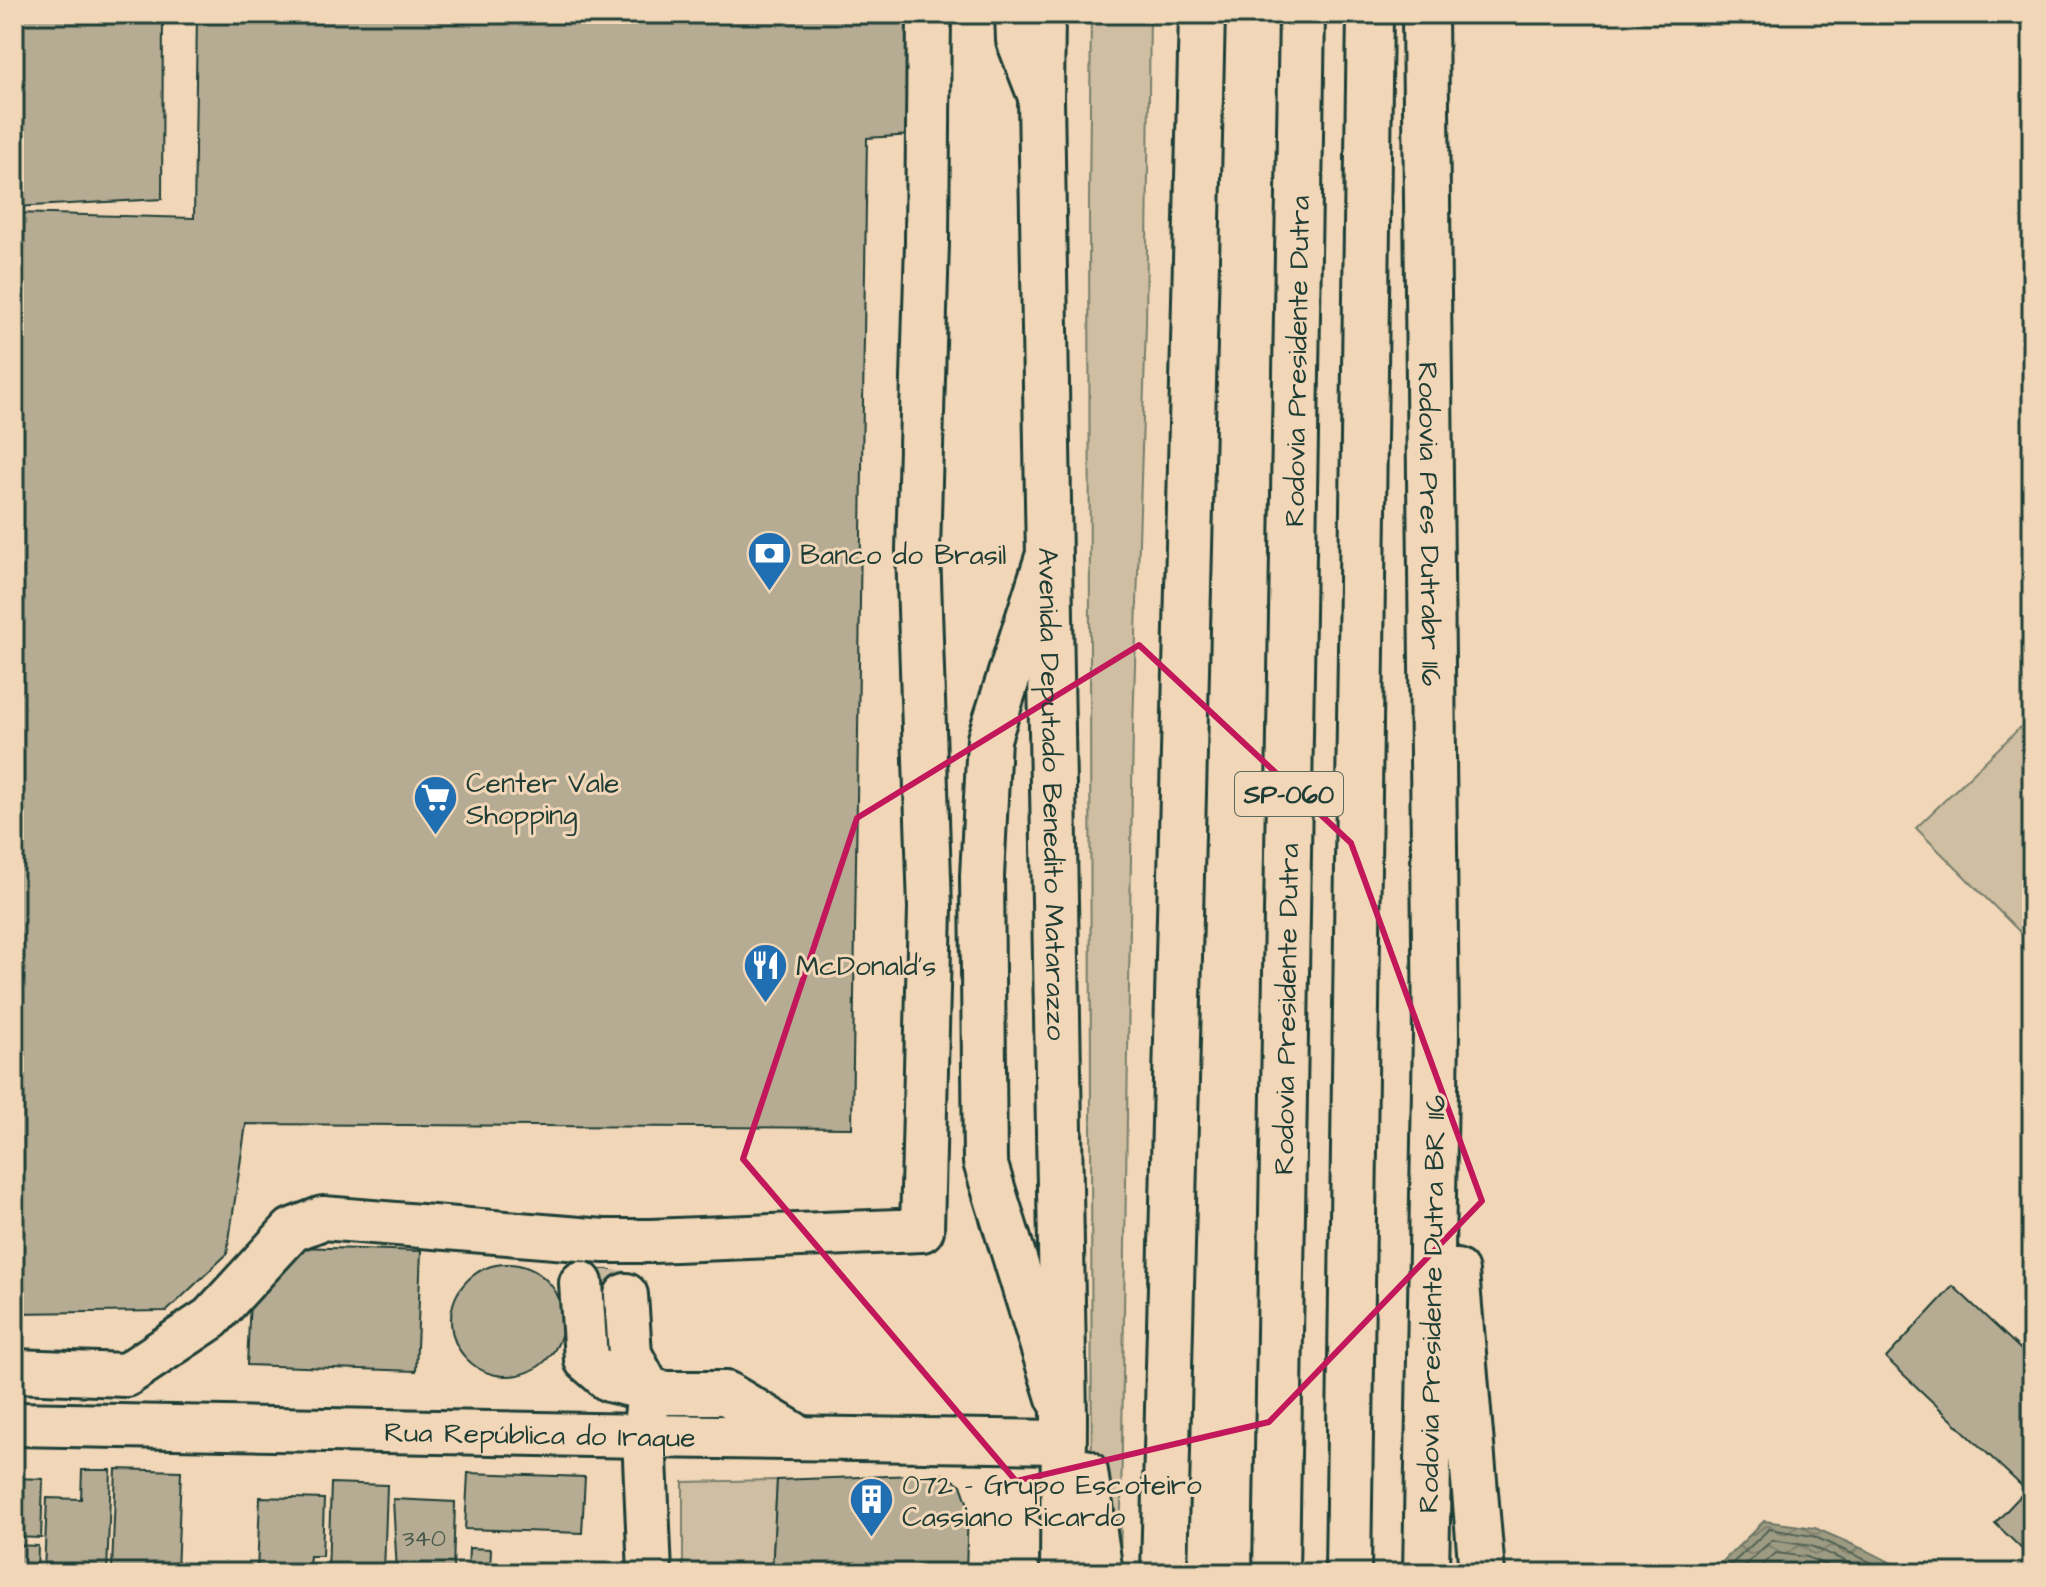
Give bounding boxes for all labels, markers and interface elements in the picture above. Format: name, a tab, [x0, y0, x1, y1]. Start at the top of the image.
street label: Rodovia Presidente Dutra	[1275, 195, 1320, 527]
street label: Rodovia Pres Dutrabr 116	[1408, 362, 1450, 686]
bank icon: Banco do Brasil	[745, 530, 793, 593]
place label: Banco do Brasil	[800, 536, 1006, 575]
street label: Avenida Deputado Benedito Matarazzo	[1028, 547, 1075, 1041]
place label: Center Vale Shopping	[466, 764, 619, 836]
road number: SP-060	[1235, 772, 1343, 816]
supermarket icon: Center Vale Shopping	[411, 774, 459, 837]
street label: Rodovia Presidente Dutra	[1265, 843, 1309, 1175]
restaurant icon: McDonald's	[741, 941, 789, 1004]
place label: McDonald's	[796, 947, 936, 986]
street label: Rodovia Presidente Dutra BR 116	[1409, 1095, 1456, 1514]
street label: Rua República do Iraque	[384, 1413, 696, 1458]
place label: 072 - Grupo Escoteiro Cassiano Ricardo	[902, 1466, 1202, 1537]
building icon: 072 - Grupo Escoteiro Cassiano Ricardo	[847, 1476, 895, 1539]
house number: 340	[402, 1522, 446, 1556]

